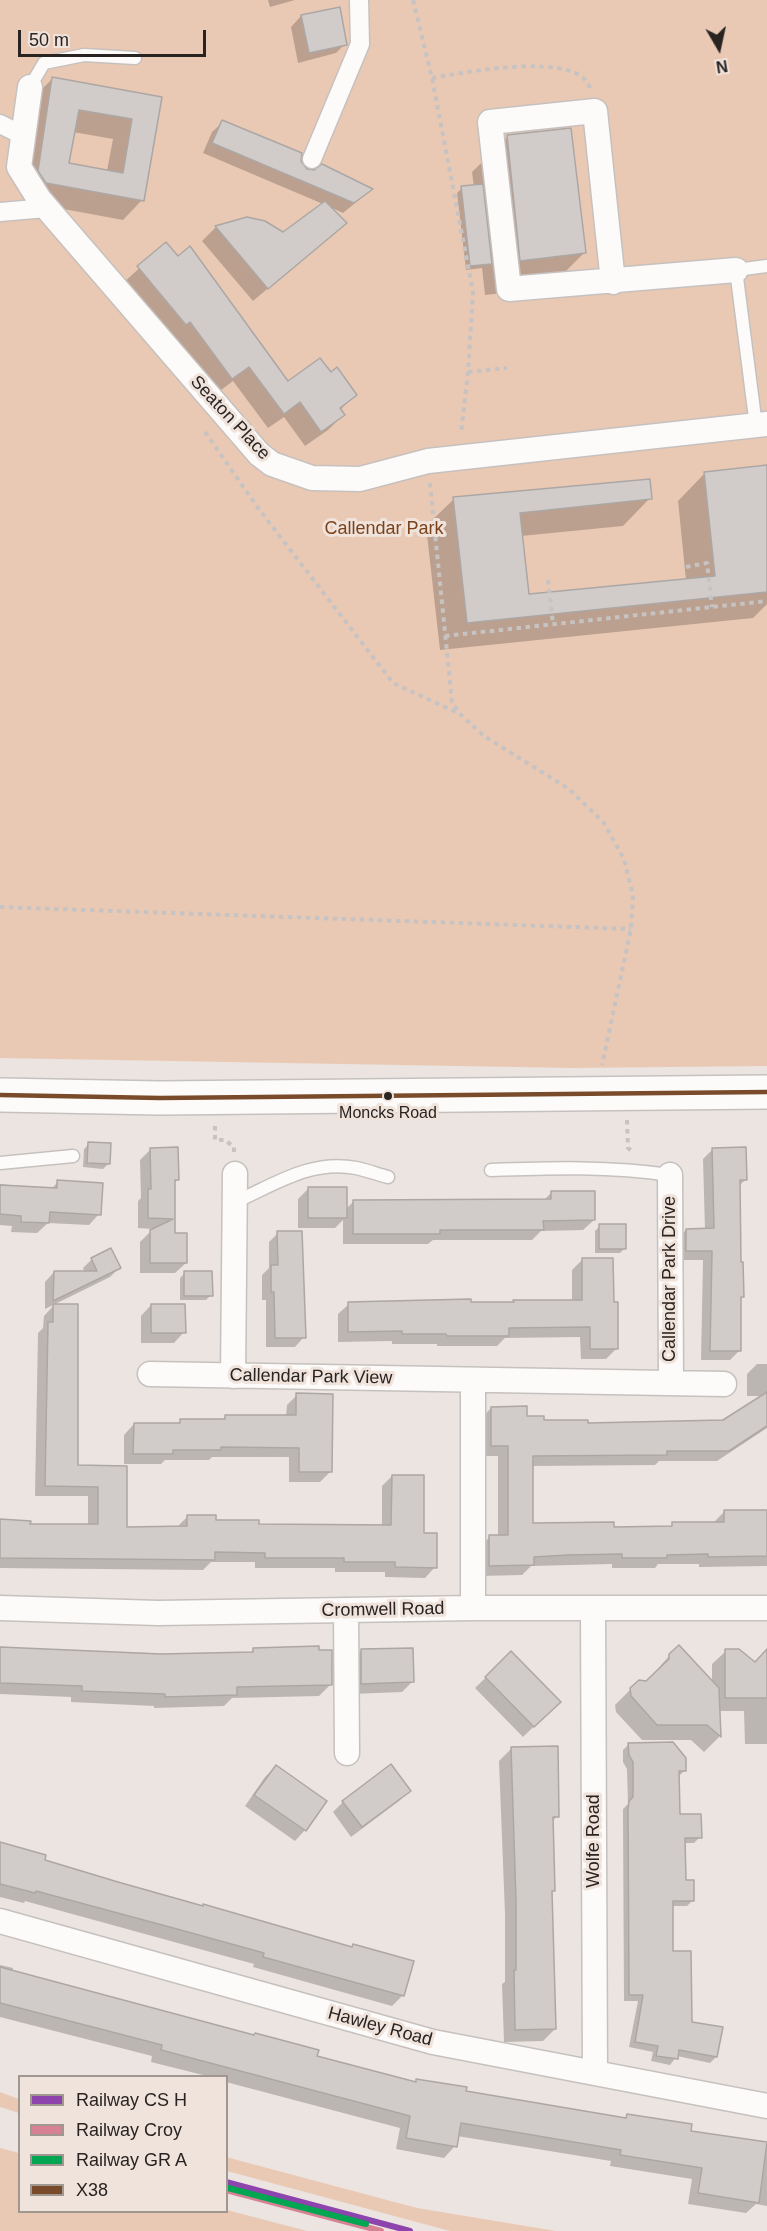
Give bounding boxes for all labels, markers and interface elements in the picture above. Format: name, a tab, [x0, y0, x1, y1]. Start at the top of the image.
scale bar	[21, 18, 208, 56]
north arrow	[689, 18, 749, 78]
text: 50 m	[29, 30, 69, 50]
text: N	[715, 57, 729, 76]
street label: Seaton Place	[186, 371, 274, 465]
park label: Callendar Park	[324, 518, 444, 540]
marker: Moncks Road	[382, 1090, 394, 1102]
place label: Moncks Road	[339, 1104, 437, 1124]
street label: Callendar Park Drive	[659, 1196, 681, 1362]
street label: Callendar Park View	[229, 1365, 393, 1389]
street label: Cromwell Road	[321, 1598, 445, 1622]
street label: Wolfe Road	[583, 1794, 605, 1888]
street label: Hawley Road	[326, 2003, 434, 2051]
legend	[18, 2075, 228, 2213]
text: Railway CS H	[76, 2090, 187, 2110]
text: Railway Croy	[76, 2120, 182, 2140]
text: Railway GR A	[76, 2150, 187, 2170]
text: X38	[76, 2180, 108, 2200]

